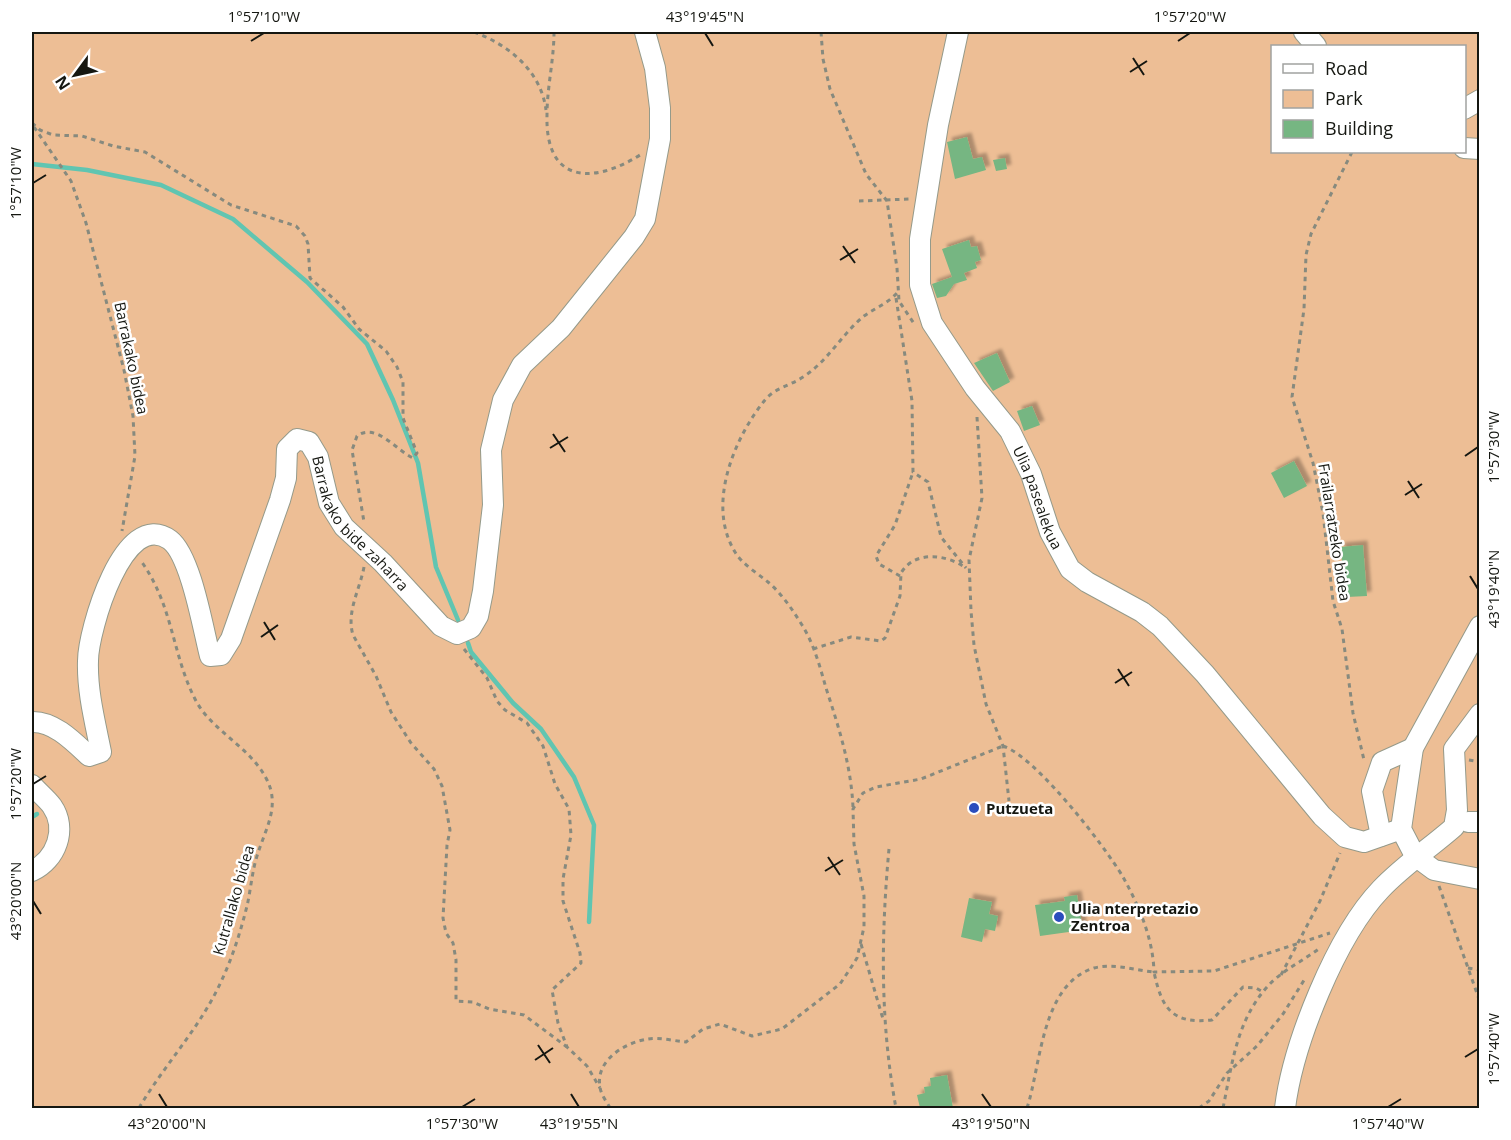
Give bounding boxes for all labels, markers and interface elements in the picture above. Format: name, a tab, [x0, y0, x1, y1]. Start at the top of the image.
text: 1°57'10"W	[228, 6, 300, 26]
text: 43°19'45"N	[666, 6, 744, 26]
text: 1°57'20"W	[1154, 6, 1226, 26]
north arrow	[45, 45, 105, 105]
legend	[1271, 45, 1466, 153]
text: Road	[1325, 56, 1368, 80]
text: N	[50, 72, 75, 95]
text: Park	[1325, 86, 1363, 110]
text: Building	[1325, 116, 1393, 140]
text: 1°57'10"W	[5, 147, 25, 219]
street label: Barrakako bidea	[110, 300, 154, 416]
text: 1°57'30"W	[1483, 411, 1503, 483]
street label: Ulia pasealekua	[1009, 442, 1068, 553]
street label: Barrakako bide zaharra	[308, 454, 413, 595]
street label: Frailarratzeko bidea	[1314, 462, 1356, 602]
text: 43°19'40"N	[1483, 550, 1503, 628]
text: 1°57'20"W	[5, 748, 25, 820]
place label: Putzueta	[986, 798, 1053, 818]
marker: Putzueta	[967, 801, 981, 815]
street label: Kutrallako bidea	[208, 843, 258, 957]
text: 43°20'00"N	[5, 862, 25, 940]
place label: Ulia nterpretazio Zentroa	[1071, 898, 1198, 935]
marker: Ulia nterpretazio Zentroa	[1052, 910, 1066, 924]
text: 1°57'40"W	[1483, 1013, 1503, 1085]
text: 43°20'00"N	[128, 1113, 206, 1133]
text: 1°57'30"W	[426, 1113, 498, 1133]
text: 43°19'55"N	[540, 1113, 618, 1133]
text: 43°19'50"N	[952, 1113, 1030, 1133]
text: 1°57'40"W	[1352, 1113, 1424, 1133]

